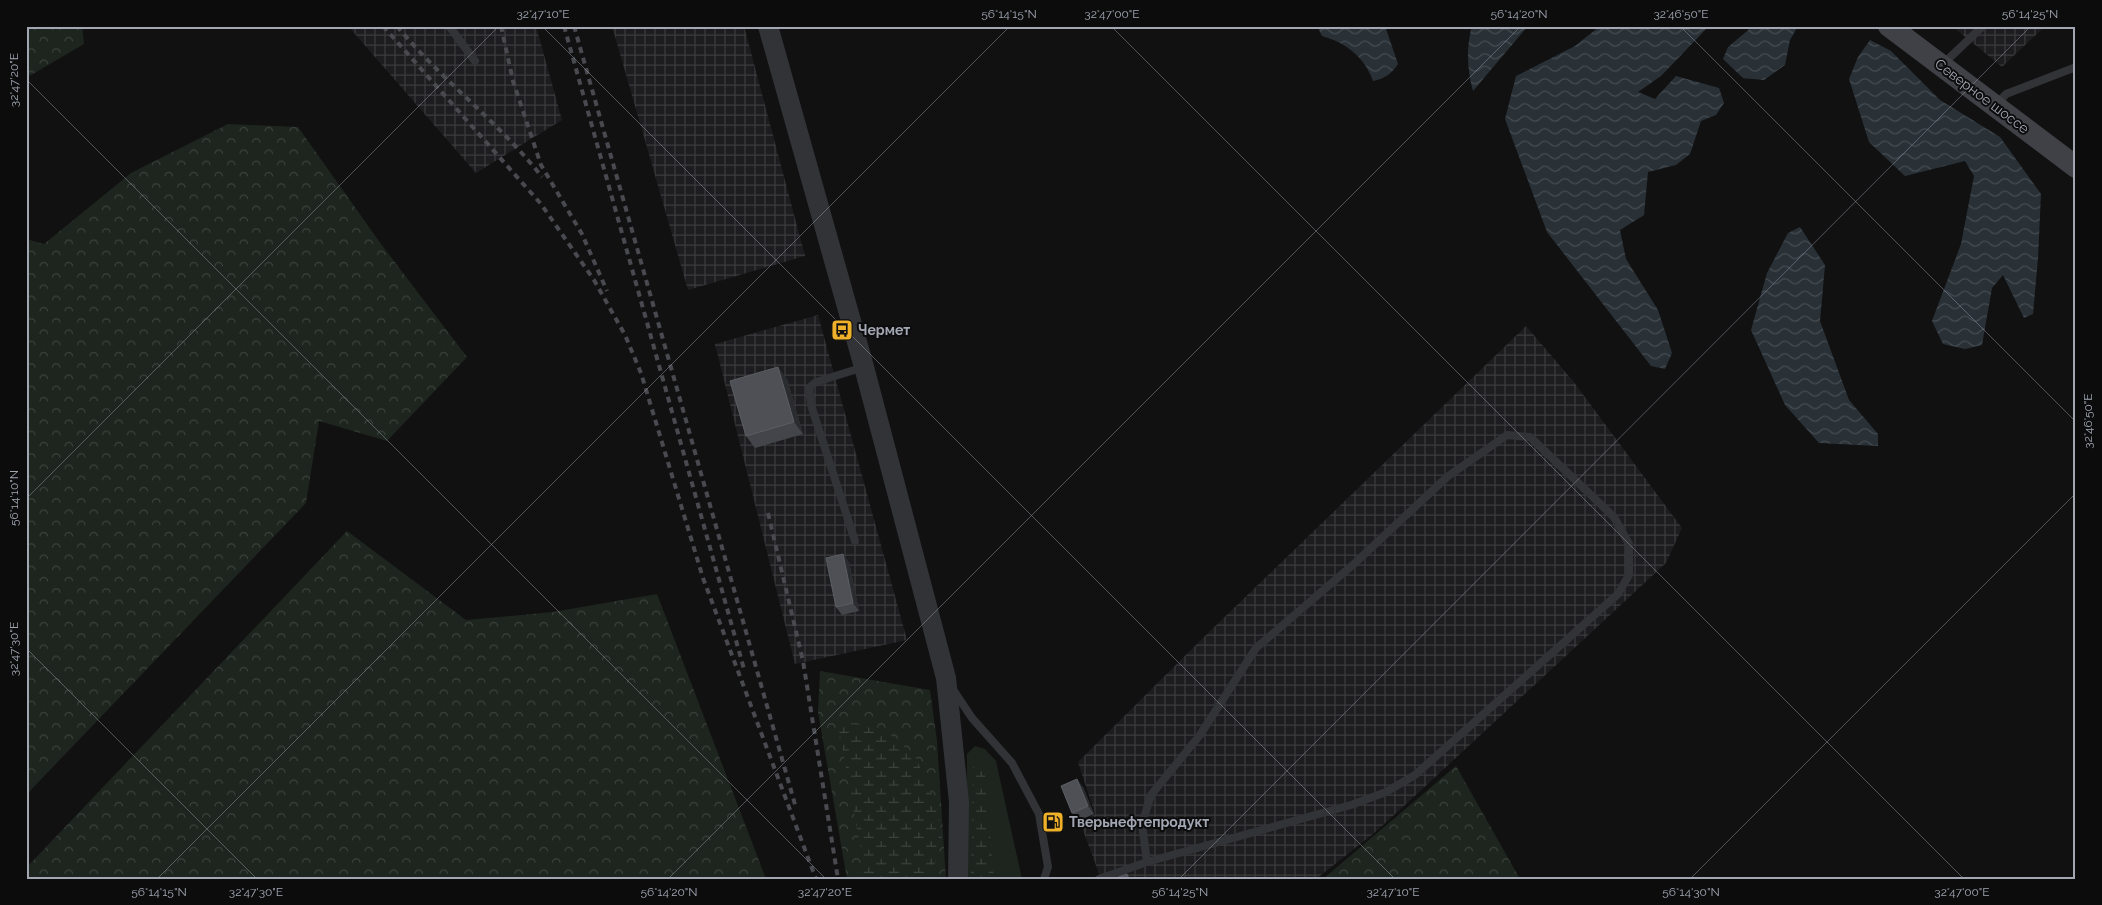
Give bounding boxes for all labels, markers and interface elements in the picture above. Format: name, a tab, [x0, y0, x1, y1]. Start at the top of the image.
text: 32°47'10"E	[516, 7, 570, 21]
text: 56°14'15"N	[981, 7, 1037, 21]
text: 32°47'00"E	[1084, 7, 1140, 21]
text: 56°14'20"N	[1490, 7, 1548, 21]
text: 32°46'50"E	[1653, 7, 1709, 21]
text: 56°14'25"N	[2002, 7, 2058, 21]
text: 32°47'20"E	[7, 53, 21, 107]
street label: Северное шоссе	[1932, 55, 2032, 137]
bus stop icon: Чермет	[830, 318, 854, 342]
place label: Чермет	[858, 322, 910, 338]
text: 32°46'50"E	[2081, 393, 2095, 449]
text: 56°14'10"N	[7, 470, 21, 526]
text: 32°47'30"E	[7, 622, 21, 676]
fuel station icon: Тверьнефтепродукт	[1041, 810, 1065, 834]
place label: Тверьнефтепродукт	[1069, 814, 1209, 830]
text: 56°14'15"N	[131, 885, 187, 899]
text: 32°47'30"E	[229, 885, 283, 899]
text: 56°14'20"N	[640, 885, 698, 899]
text: 32°47'20"E	[798, 885, 852, 899]
text: 56°14'25"N	[1152, 885, 1208, 899]
text: 32°47'10"E	[1366, 885, 1420, 899]
text: 56°14'30"N	[1662, 885, 1720, 899]
text: 32°47'00"E	[1934, 885, 1990, 899]

